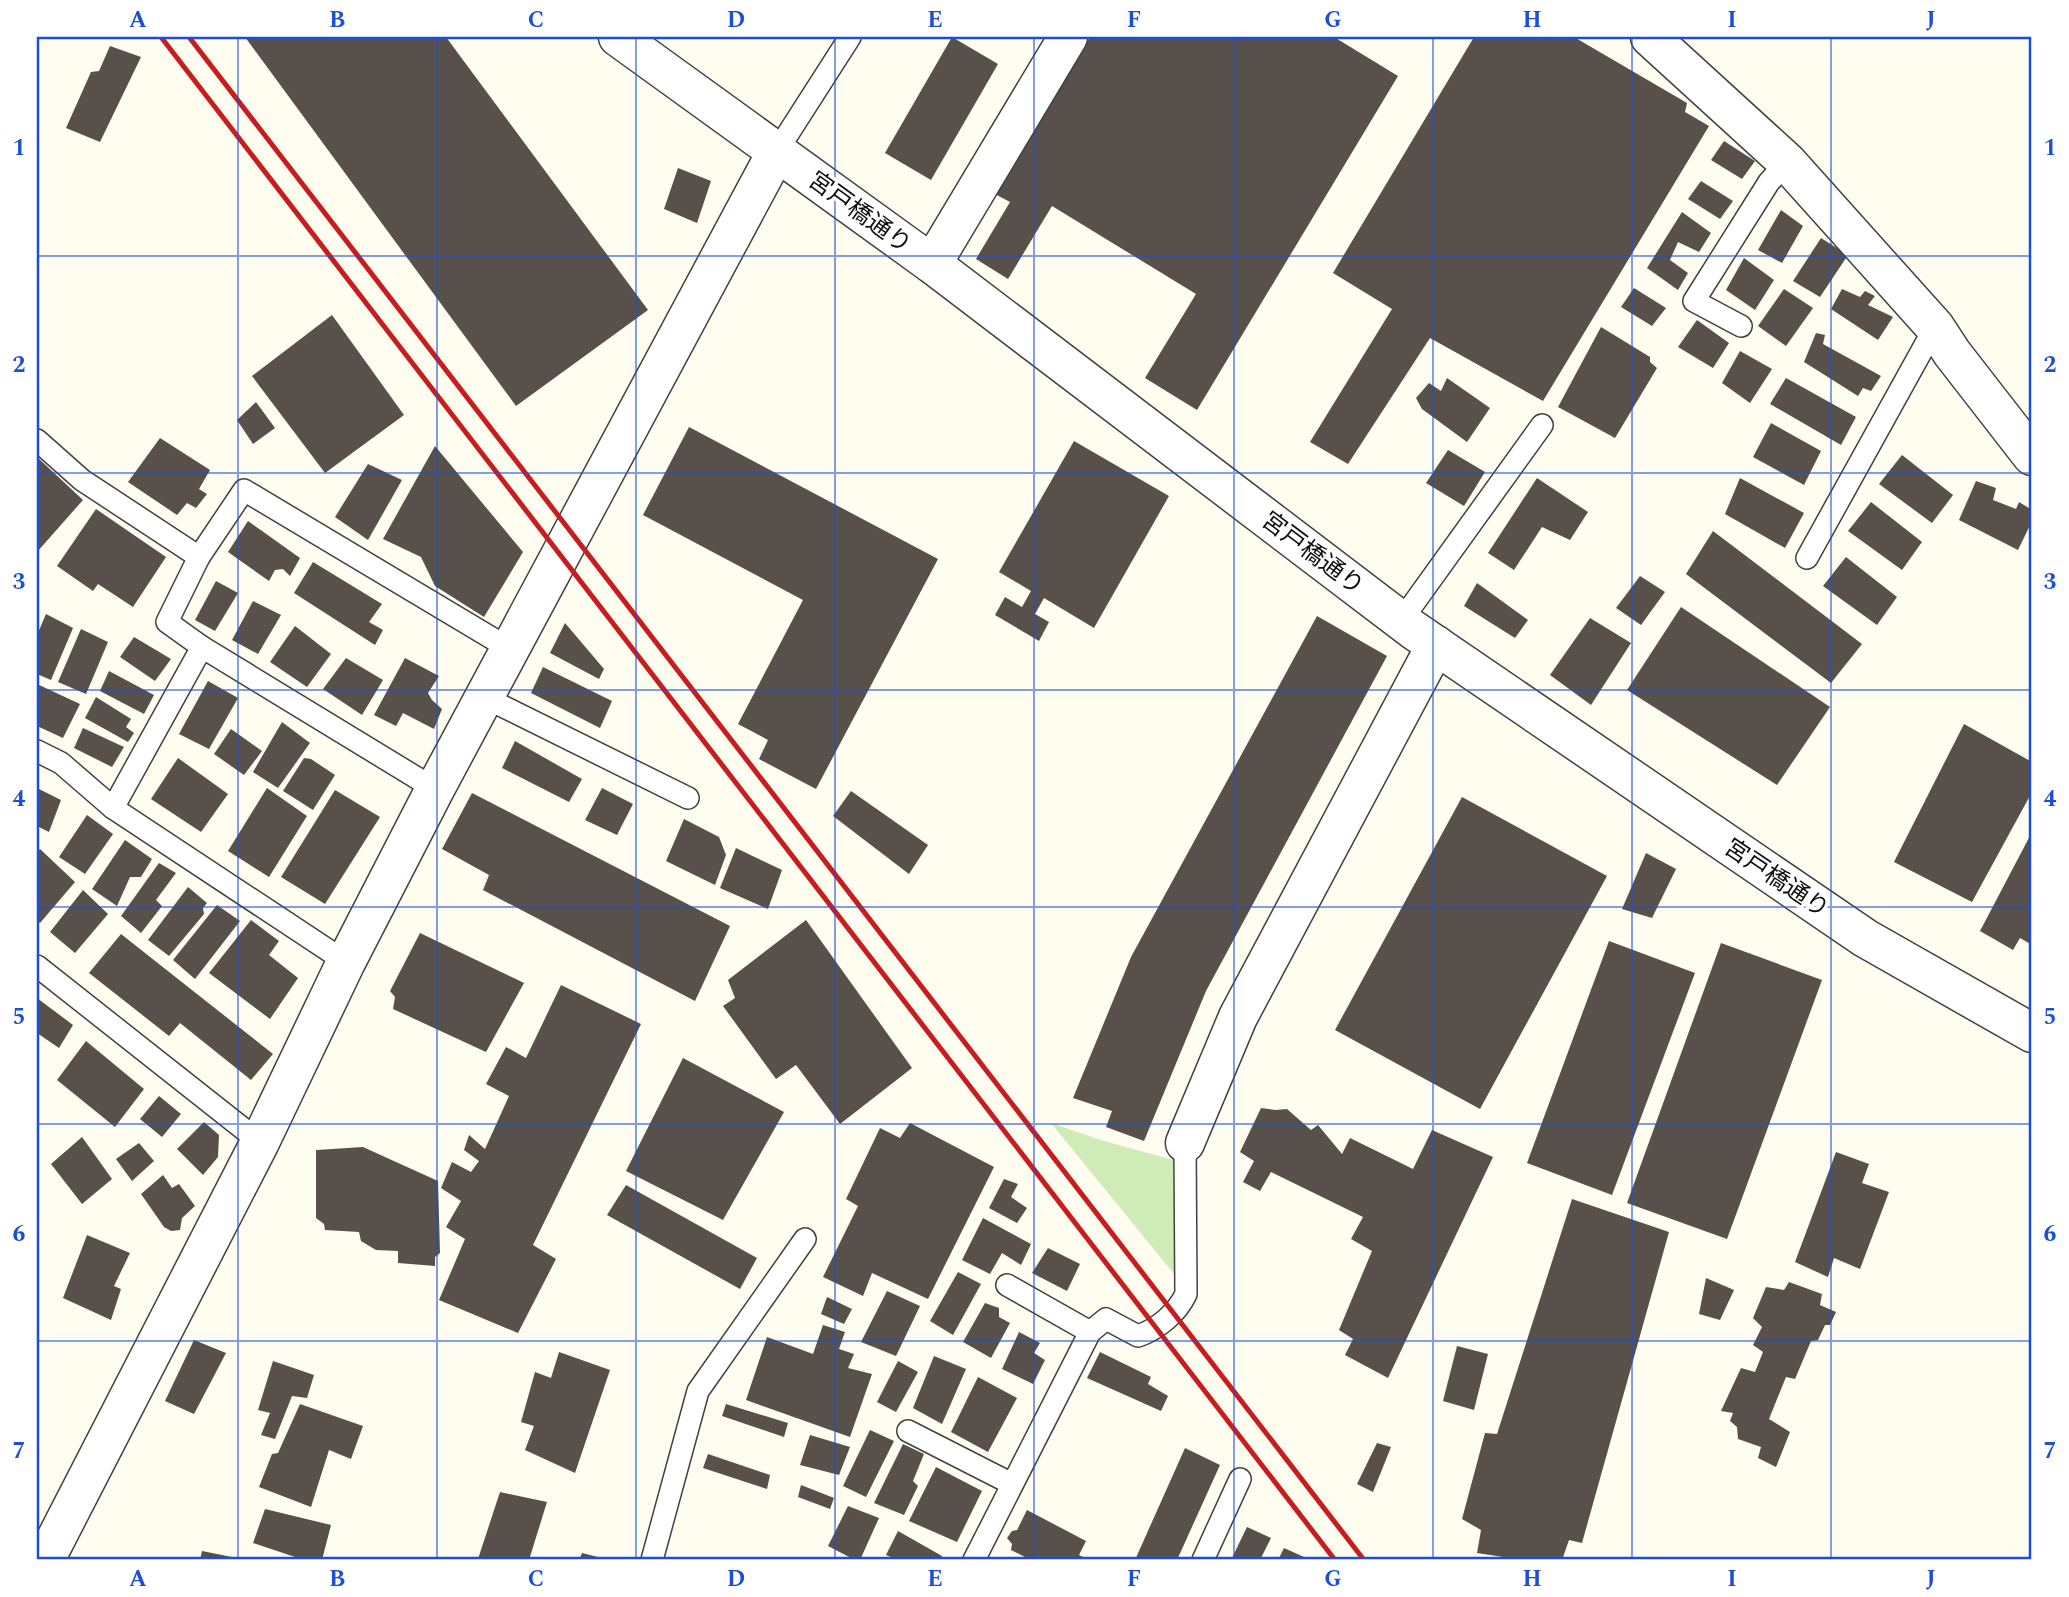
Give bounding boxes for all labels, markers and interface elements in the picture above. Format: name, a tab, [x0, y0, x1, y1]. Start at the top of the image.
text: A	[129, 3, 147, 38]
text: B	[329, 3, 345, 38]
text: C	[528, 3, 544, 38]
text: D	[727, 3, 745, 38]
text: E	[927, 3, 943, 38]
text: F	[1127, 3, 1141, 38]
text: G	[1324, 3, 1342, 38]
text: H	[1522, 3, 1542, 38]
text: I	[1727, 3, 1737, 38]
text: J	[1926, 3, 1936, 38]
text: 1	[13, 131, 25, 166]
text: 1	[2044, 131, 2056, 166]
street label: 宮戸橋通り	[800, 163, 919, 263]
text: 2	[13, 348, 26, 383]
text: 2	[2044, 348, 2057, 383]
street label: 宮戸橋通り	[1254, 503, 1371, 604]
text: 3	[13, 565, 26, 600]
text: 3	[2044, 565, 2057, 600]
text: 4	[13, 782, 26, 817]
text: 4	[2044, 782, 2057, 817]
street label: 宮戸橋通り	[1717, 830, 1836, 927]
text: 5	[13, 1000, 25, 1035]
text: 5	[2044, 1000, 2056, 1035]
text: 6	[13, 1217, 26, 1252]
text: 6	[2044, 1217, 2057, 1252]
text: 7	[13, 1434, 25, 1469]
text: 7	[2044, 1434, 2056, 1469]
text: A	[129, 1562, 147, 1597]
text: B	[329, 1562, 345, 1597]
text: C	[528, 1562, 544, 1597]
text: D	[727, 1562, 745, 1597]
text: E	[927, 1562, 943, 1597]
text: F	[1127, 1562, 1141, 1597]
text: G	[1324, 1562, 1342, 1597]
text: H	[1522, 1562, 1542, 1597]
text: I	[1727, 1562, 1737, 1597]
text: J	[1926, 1562, 1936, 1597]

